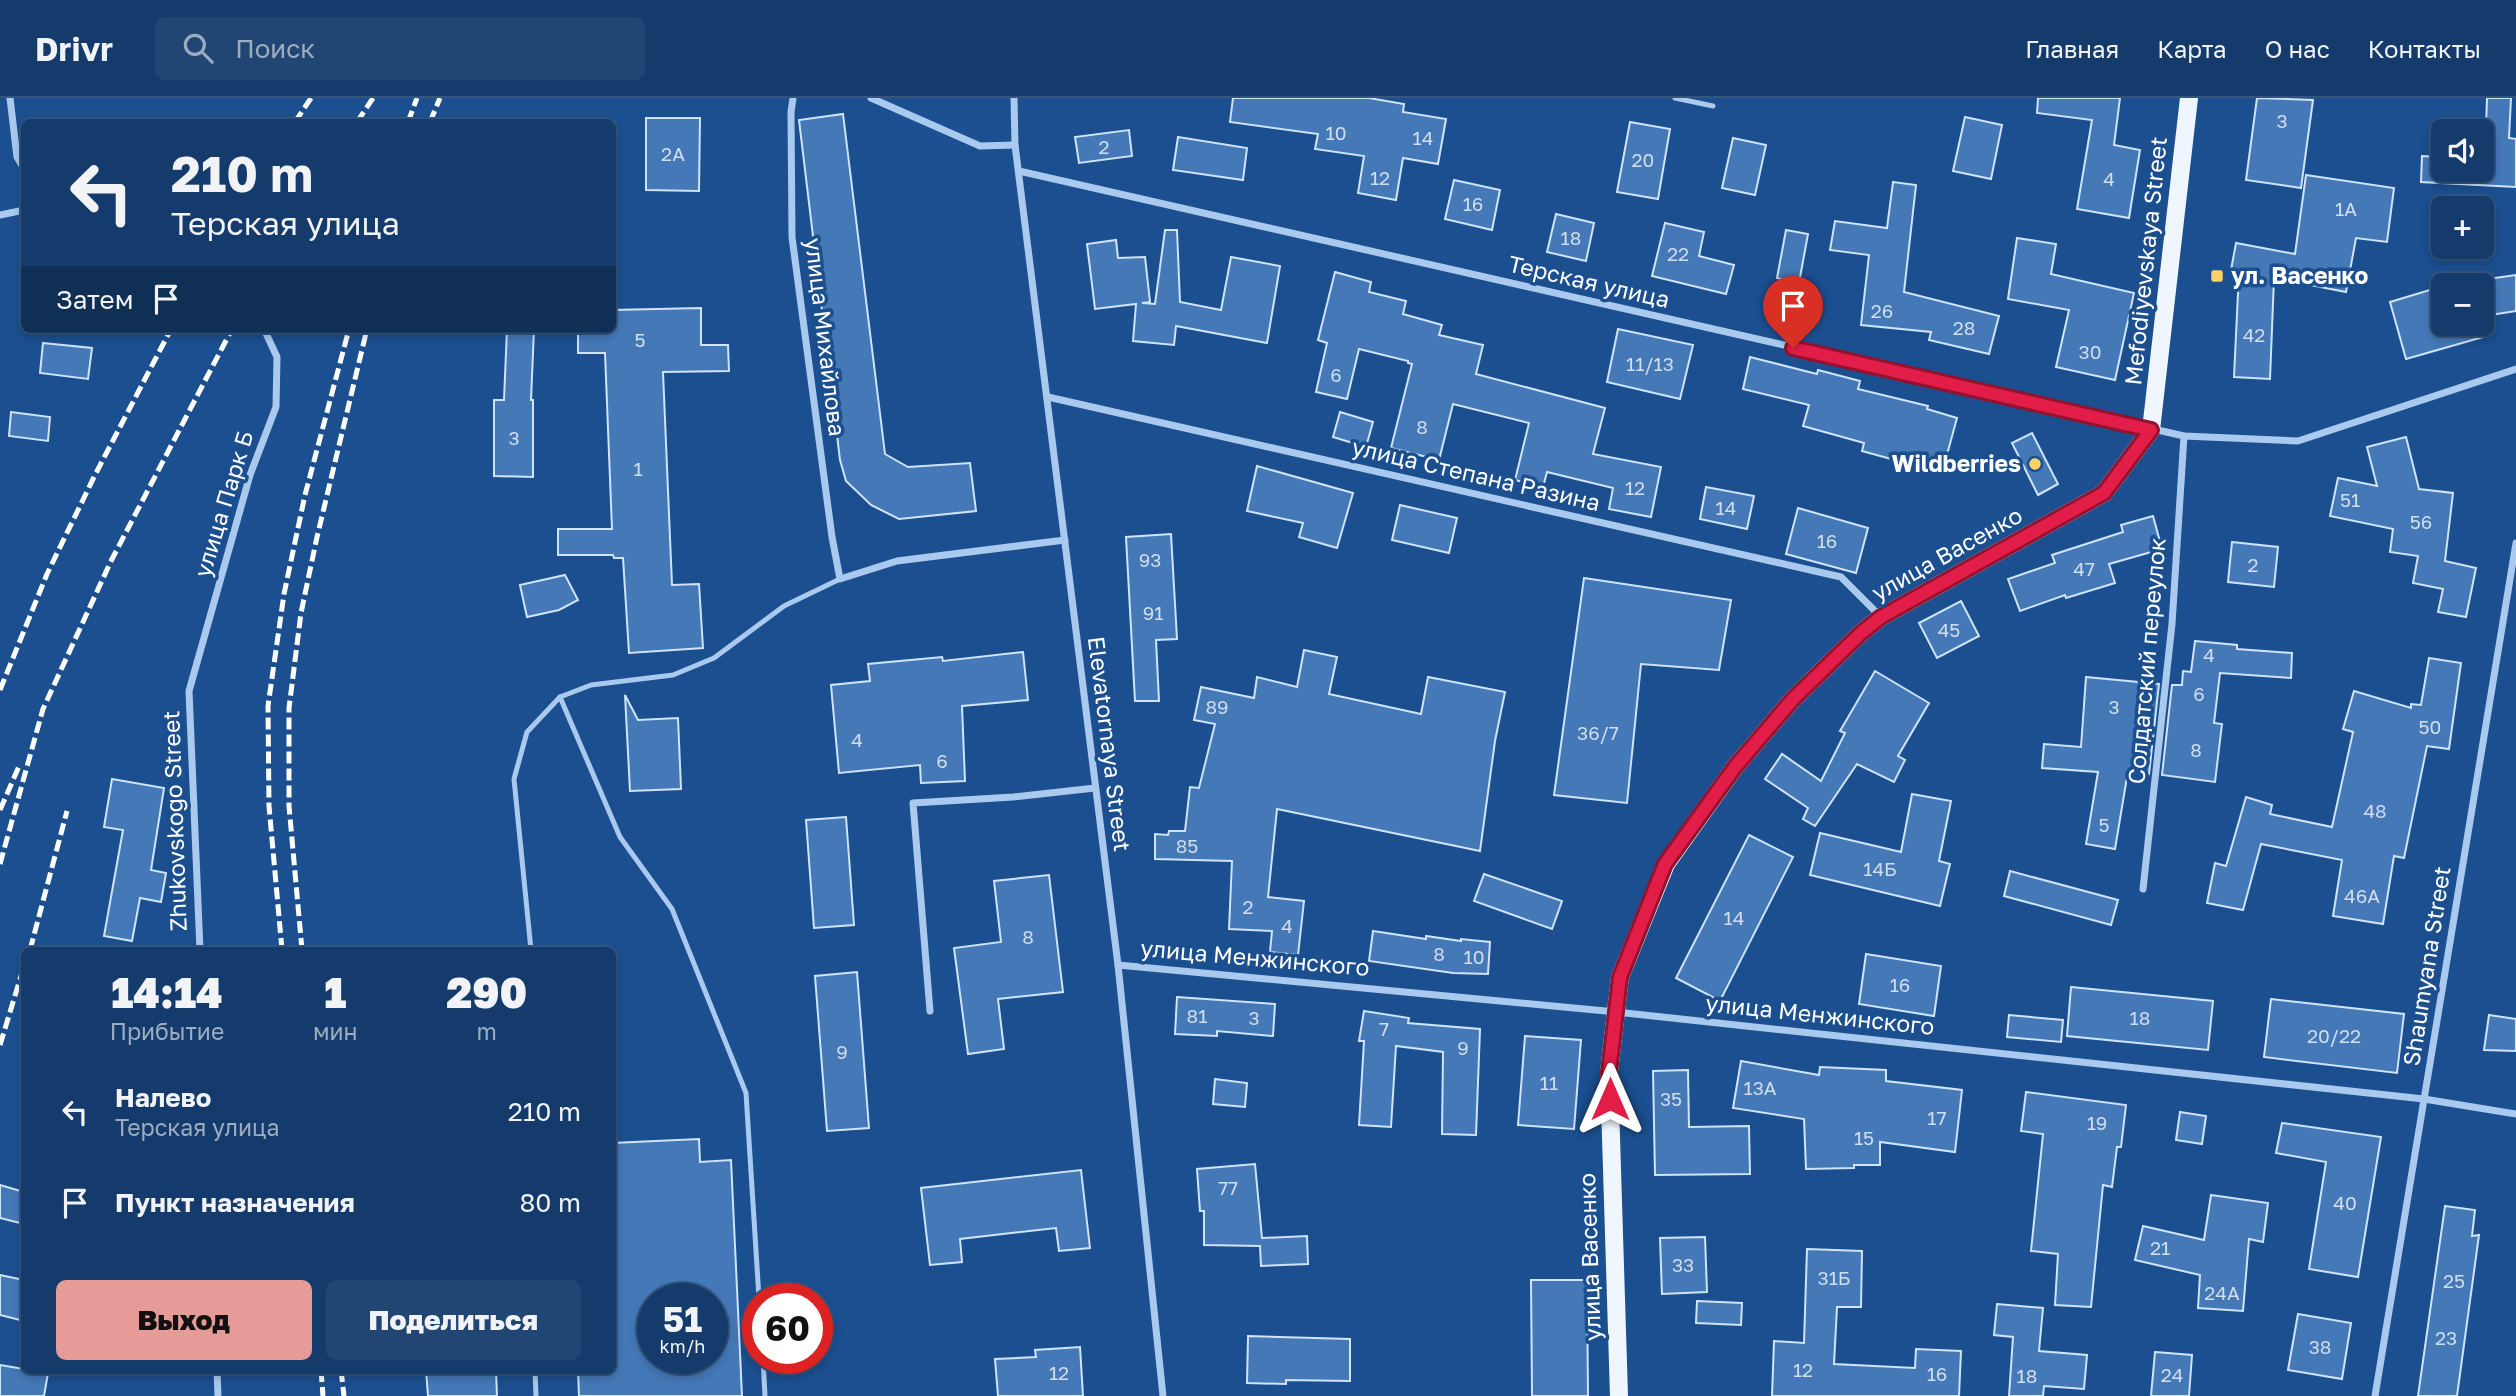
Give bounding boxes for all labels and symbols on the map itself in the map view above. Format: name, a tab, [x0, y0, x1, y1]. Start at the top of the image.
house number: 3	[2276, 109, 2288, 132]
house number: 10	[1326, 121, 1347, 144]
house number: 14	[1413, 126, 1433, 149]
house number: 2	[1098, 135, 1110, 158]
street label: Mefodiyevskaya Street	[2118, 135, 2172, 387]
house number: 2А	[661, 142, 685, 165]
house number: 20	[1632, 148, 1654, 171]
house number: 12	[1370, 166, 1390, 189]
house number: 4	[2103, 167, 2115, 190]
house number: 16	[1463, 192, 1483, 215]
house number: 1А	[2335, 197, 2357, 220]
house number: 18	[1561, 226, 1581, 249]
street label: улица Михайлова	[800, 236, 852, 438]
house number: 22	[1667, 242, 1689, 265]
street label: Терская улица	[1506, 249, 1672, 313]
place label: ул. Васенко	[2231, 261, 2368, 289]
marker: ул. Васенко	[2209, 268, 2225, 284]
pin	[1763, 276, 1823, 348]
house number: 26	[1871, 299, 1893, 322]
house number: 28	[1953, 316, 1975, 339]
house number: 42	[2243, 323, 2265, 346]
house number: 5	[634, 328, 646, 351]
house number: 30	[2079, 340, 2101, 363]
house number: 11/13	[1626, 352, 1674, 375]
house number: 6	[1330, 363, 1342, 386]
house number: 8	[1416, 415, 1428, 438]
house number: 3	[508, 426, 520, 449]
street label: улица Парк Б	[187, 427, 259, 580]
street label: улица Степана Разина	[1349, 432, 1603, 516]
place label: Wildberries	[1892, 449, 2021, 477]
marker: Wildberries	[2027, 456, 2043, 472]
house number: 1	[633, 457, 643, 480]
house number: 12	[1625, 476, 1645, 499]
house number: 51	[2340, 488, 2360, 511]
house number: 14	[1716, 496, 1736, 519]
street label: улица Васенко	[1866, 500, 2027, 606]
house number: 56	[2410, 510, 2432, 533]
house number: 16	[1817, 529, 1837, 552]
street label: Солдатский переулок	[2121, 537, 2171, 785]
house number: 93	[1139, 548, 1161, 571]
house number: 2	[2247, 553, 2259, 576]
house number: 47	[2073, 557, 2095, 580]
house number: 91	[1143, 601, 1163, 624]
house number: 45	[1938, 618, 1960, 641]
street label: Elevatornaya Street	[1083, 635, 1137, 853]
house number: 4	[2203, 643, 2215, 666]
house number: 6	[2193, 682, 2205, 705]
house number: 89	[1205, 695, 1229, 718]
house number: 3	[2108, 695, 2120, 718]
street label: Zhukovskogo Street	[156, 710, 192, 932]
house number: 50	[2419, 715, 2441, 738]
house number: 36/7	[1577, 721, 1619, 744]
house number: 4	[851, 728, 863, 751]
house number: 8	[2190, 738, 2202, 761]
house number: 6	[936, 749, 948, 772]
house number: 48	[2363, 799, 2387, 822]
house number: 5	[2098, 813, 2110, 836]
house number: 85	[1176, 834, 1198, 857]
house number: 14Б	[1863, 857, 1897, 880]
street label: Shaumyana Street	[2396, 864, 2456, 1068]
house number: 46А	[2344, 884, 2380, 907]
house number: 2	[1242, 895, 1254, 918]
house number: 14	[1724, 906, 1744, 929]
house number: 4	[1281, 914, 1293, 937]
house number: 8	[1022, 925, 1034, 948]
street label: улица Менжинского	[1139, 933, 1371, 981]
house number: 8	[1433, 942, 1445, 965]
house number: 10	[1464, 945, 1485, 968]
house number: 16	[1890, 973, 1910, 996]
street label: улица Менжинского	[1704, 988, 1936, 1040]
house number: 81	[1187, 1004, 1207, 1027]
house number: 3	[1248, 1006, 1260, 1029]
house number: 18	[2130, 1006, 2150, 1029]
house number: 7	[1379, 1017, 1389, 1040]
house number: 20/22	[2307, 1024, 2361, 1047]
house number: 9	[1457, 1036, 1469, 1059]
house number: 9	[836, 1040, 848, 1063]
position arrow	[1573, 1062, 1647, 1136]
house number: 11	[1540, 1071, 1558, 1094]
house number: 13А	[1743, 1076, 1777, 1099]
house number: 35	[1660, 1087, 1682, 1110]
house number: 17	[1927, 1106, 1947, 1129]
house number: 19	[2087, 1111, 2107, 1134]
house number: 15	[1854, 1126, 1874, 1149]
street label: улица Васенко	[1572, 1173, 1606, 1341]
house number: 77	[1218, 1176, 1238, 1199]
house number: 40	[2333, 1191, 2357, 1214]
house number: 21	[2150, 1236, 2170, 1259]
house number: 33	[1672, 1253, 1694, 1276]
house number: 31Б	[1818, 1266, 1850, 1289]
house number: 25	[2443, 1269, 2465, 1292]
house number: 24А	[2204, 1281, 2240, 1304]
speed limit sign: 60	[742, 1283, 833, 1374]
house number: 23	[2435, 1326, 2457, 1349]
house number: 38	[2309, 1335, 2331, 1358]
house number: 12	[1793, 1358, 1813, 1381]
house number: 12	[1049, 1361, 1069, 1384]
house number: 16	[1927, 1362, 1947, 1385]
house number: 24	[2161, 1363, 2183, 1386]
house number: 18	[2017, 1364, 2037, 1387]

